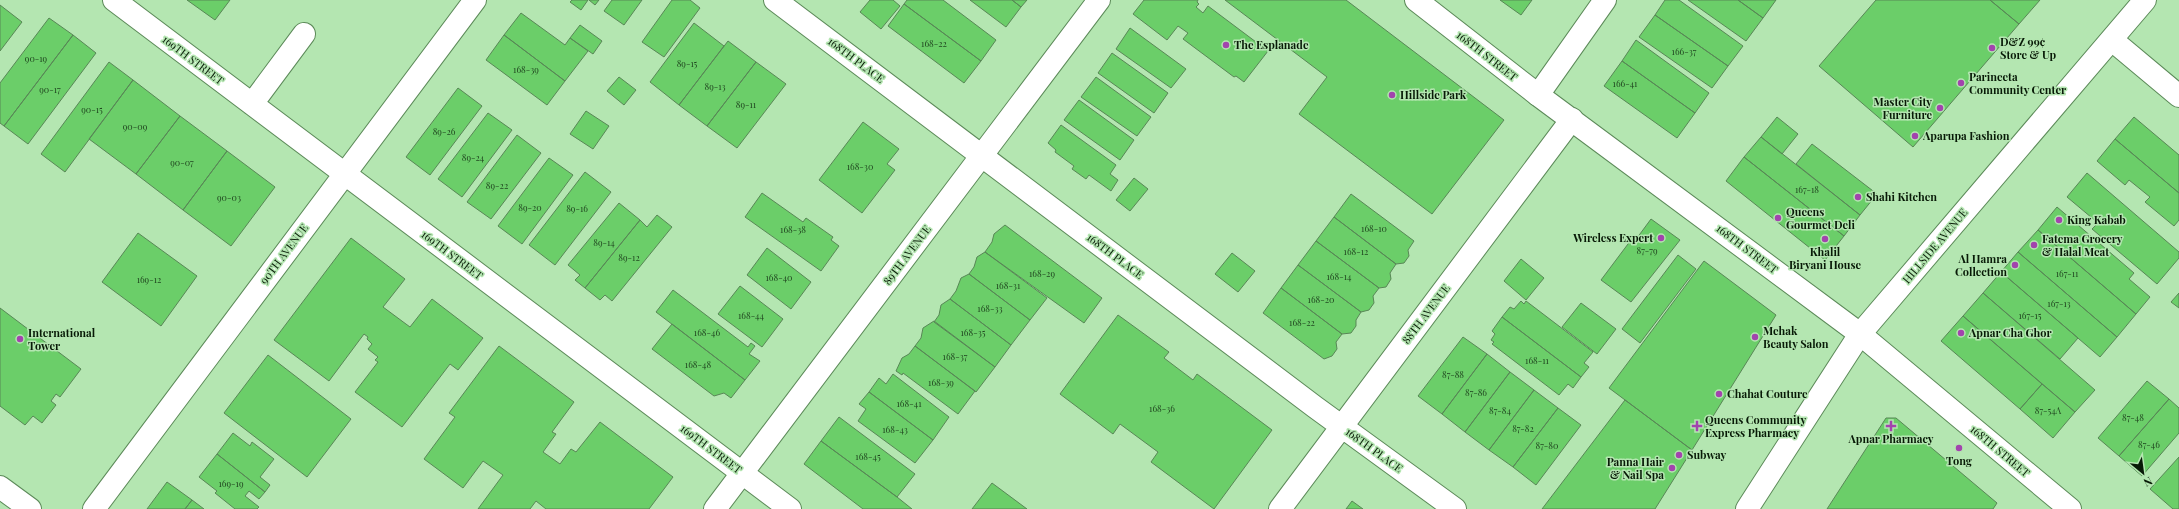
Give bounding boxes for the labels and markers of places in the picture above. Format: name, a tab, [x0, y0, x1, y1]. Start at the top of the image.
place label: D&Z 99¢ Store & Up	[2000, 34, 2056, 62]
place label: The Esplanade	[1234, 37, 1309, 52]
marker: The Esplanade	[1221, 40, 1231, 50]
marker: D&Z 99¢ Store & Up	[1987, 43, 1997, 53]
place label: Parineeta Community Center	[1969, 69, 2067, 97]
marker: Parineeta Community Center	[1956, 78, 1966, 88]
place label: Hillside Park	[1400, 87, 1467, 102]
marker: Hillside Park	[1387, 90, 1397, 100]
place label: Master City Furniture	[1874, 94, 1932, 122]
marker: Master City Furniture	[1935, 103, 1945, 113]
place label: Aparupa Fashion	[1922, 128, 2010, 143]
marker: Aparupa Fashion	[1910, 131, 1920, 141]
place label: Shahi Kitchen	[1866, 189, 1937, 204]
marker: Shahi Kitchen	[1853, 192, 1863, 202]
place label: Queens Gourmet Deli	[1786, 204, 1855, 232]
place label: King Kabab	[2067, 212, 2126, 227]
marker: Queens Gourmet Deli	[1773, 213, 1783, 223]
marker: King Kabab	[2054, 215, 2064, 225]
place label: Wireless Expert	[1572, 230, 1653, 245]
place label: Fatema Grocery & Halal Meat	[2042, 231, 2123, 259]
marker: Wireless Expert	[1656, 233, 1666, 243]
marker: Khalil Biryani House	[1820, 234, 1830, 244]
marker: Fatema Grocery & Halal Meat	[2029, 240, 2039, 250]
place label: Khalil Biryani House	[1789, 244, 1862, 272]
place label: Al Hamra Collection	[1955, 251, 2007, 279]
marker: Al Hamra Collection	[2010, 260, 2020, 270]
place label: Mehak Beauty Salon	[1763, 323, 1829, 351]
place label: International Tower	[28, 325, 96, 353]
place label: Apnar Cha Ghor	[1968, 325, 2052, 340]
marker: Apnar Cha Ghor	[1956, 328, 1966, 338]
marker: Mehak Beauty Salon	[1750, 332, 1760, 342]
marker: International Tower	[15, 334, 25, 344]
place label: Chahat Couture	[1727, 386, 1808, 401]
marker: Chahat Couture	[1714, 389, 1724, 399]
place label: Queens Community Express Pharmacy	[1705, 412, 1806, 440]
marker: Queens Community Express Pharmacy	[1692, 421, 1702, 431]
marker: Apnar Pharmacy	[1886, 421, 1896, 431]
place label: Apnar Pharmacy	[1847, 431, 1934, 446]
marker: Tong	[1954, 443, 1964, 453]
place label: Subway	[1687, 447, 1727, 462]
marker: Subway	[1674, 450, 1684, 460]
place label: Tong	[1946, 453, 1973, 468]
place label: Panna Hair & Nail Spa	[1607, 454, 1665, 482]
marker: Panna Hair & Nail Spa	[1667, 463, 1677, 473]

